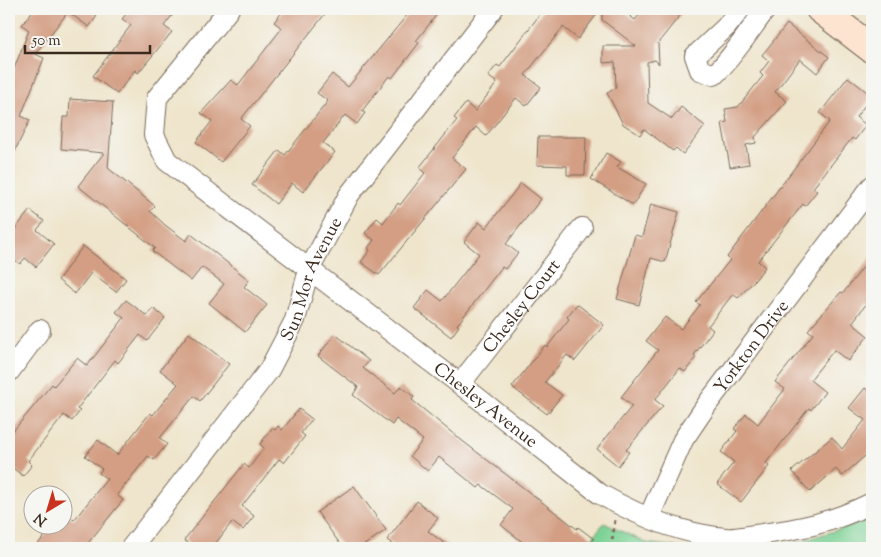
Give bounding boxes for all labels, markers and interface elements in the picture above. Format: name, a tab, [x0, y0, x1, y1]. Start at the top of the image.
scale bar	[25, 22, 150, 54]
text: 50 m	[31, 31, 61, 52]
street label: Sun Mor Avenue	[275, 213, 350, 346]
street label: Chesley Court	[477, 255, 568, 360]
street label: Yorkton Drive	[709, 295, 796, 400]
street label: Chesley Avenue	[427, 357, 543, 455]
north arrow	[22, 484, 72, 534]
text: N	[31, 507, 52, 530]

